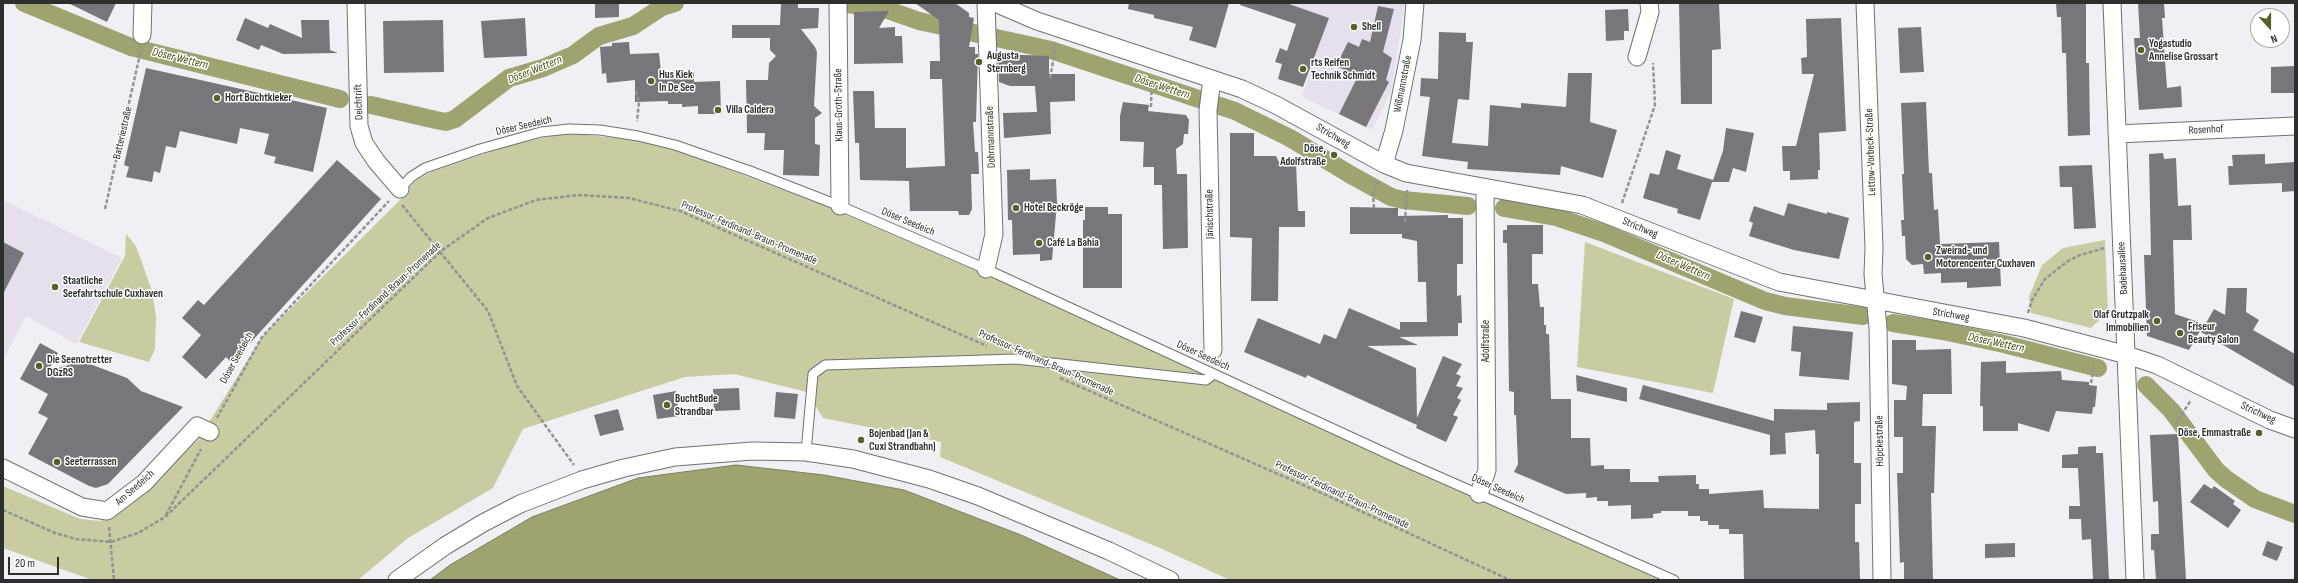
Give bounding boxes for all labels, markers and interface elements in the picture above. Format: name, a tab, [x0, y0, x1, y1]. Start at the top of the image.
north arrow	[2250, 8, 2290, 48]
place label: Shell	[1362, 20, 1381, 34]
marker: Shell	[1349, 22, 1359, 32]
text: N	[2269, 32, 2279, 46]
place label: Yogastudio Annelise Grossart	[2149, 37, 2218, 63]
water label: Döser Wettern	[151, 45, 209, 73]
marker: Yogastudio Annelise Grossart	[2136, 45, 2146, 55]
place label: Augusta Sternberg	[987, 49, 1026, 75]
water label: Döser Wettern	[506, 53, 564, 87]
street label: Wißmannstraße	[1391, 54, 1415, 114]
place label: rts Reifen Technik Schmidt	[1311, 56, 1375, 82]
marker: Augusta Sternberg	[974, 57, 984, 67]
marker: rts Reifen Technik Schmidt	[1298, 64, 1308, 74]
place label: Hus Kiek In De See	[659, 68, 695, 94]
street label: Klaus-Groth-Straße	[832, 68, 846, 142]
water label: Döser Wettern	[1133, 71, 1191, 103]
marker: Hus Kiek In De See	[646, 76, 656, 86]
street label: Deichtrift	[352, 84, 366, 120]
place label: Hort Buchtkieker	[225, 91, 292, 105]
marker: Hort Buchtkieker	[212, 93, 222, 103]
place label: Villa Caldera	[726, 103, 774, 117]
marker: Villa Caldera	[713, 105, 723, 115]
street label: Batteriestraße	[111, 106, 135, 160]
street label: Dohrmannstraße	[983, 106, 999, 168]
street label: Lettow-Vorbeck-Straße	[1863, 108, 1879, 196]
street label: Döser Seedeich	[495, 113, 553, 139]
street label: Strichweg	[1314, 121, 1352, 151]
street label: Rosenhof	[2188, 122, 2224, 138]
place label: Döse, Adolfstraße	[1280, 142, 1326, 168]
marker: Döse, Adolfstraße	[1329, 150, 1339, 160]
street label: Jänischstraße	[1203, 189, 1217, 239]
street label: Professor-Ferdinand-Braun-Promenade	[679, 198, 819, 268]
place label: Hotel Beckröge	[1024, 201, 1083, 215]
marker: Hotel Beckröge	[1011, 203, 1021, 213]
street label: Döser Seedeich	[879, 205, 937, 239]
street label: Strichweg	[1620, 215, 1660, 241]
place label: Café La Bahia	[1047, 236, 1099, 250]
marker: Café La Bahia	[1034, 238, 1044, 248]
street label: Professor-Ferdinand-Braun-Promenade	[328, 239, 444, 349]
street label: Badehausallee	[2115, 241, 2131, 295]
place label: Zweirad- und Motorencenter Cuxhaven	[1936, 244, 2035, 270]
water label: Döser Wettern	[1654, 248, 1712, 284]
marker: Zweirad- und Motorencenter Cuxhaven	[1923, 252, 1933, 262]
place label: Staatliche Seefahrtschule Cuxhaven	[63, 274, 163, 300]
marker: Staatliche Seefahrtschule Cuxhaven	[50, 282, 60, 292]
street label: Strichweg	[1931, 305, 1971, 325]
place label: Olaf Grutzpalk Immobilien	[2093, 308, 2149, 334]
marker: Olaf Grutzpalk Immobilien	[2152, 316, 2162, 326]
street label: Adolfstraße	[1479, 320, 1493, 362]
place label: Friseur Beauty Salon	[2188, 320, 2239, 346]
street label: Professor-Ferdinand-Braun-Promenade	[976, 327, 1116, 399]
marker: Friseur Beauty Salon	[2175, 328, 2185, 338]
street label: Döser Seedeich	[217, 330, 257, 386]
water label: Döser Wettern	[1967, 330, 2025, 356]
street label: Döser Seedeich	[1174, 338, 1232, 374]
place label: Die Seenotretter DGzRS	[47, 353, 112, 379]
marker: Die Seenotretter DGzRS	[34, 361, 44, 371]
place label: BuchtBude Strandbar	[675, 392, 718, 418]
street label: Strichweg	[2238, 399, 2278, 427]
marker: BuchtBude Strandbar	[662, 400, 672, 410]
street label: Höpckestraße	[1873, 415, 1887, 467]
place label: Döse, Emmastraße	[2178, 426, 2251, 440]
place label: Bojenbad (Jan & Cuxi Strandbahn)	[869, 427, 936, 453]
marker: Döse, Emmastraße	[2254, 428, 2264, 438]
marker: Bojenbad (Jan & Cuxi Strandbahn)	[856, 435, 866, 445]
place label: Seeterrassen	[65, 455, 117, 469]
marker: Seeterrassen	[52, 457, 62, 467]
street label: Professor-Ferdinand-Braun-Promenade	[1273, 458, 1411, 532]
street label: Am Seedeich	[113, 467, 157, 509]
street label: Döser Seedeich	[1469, 471, 1527, 507]
scale bar	[10, 549, 61, 575]
text: 20 m	[15, 556, 35, 571]

